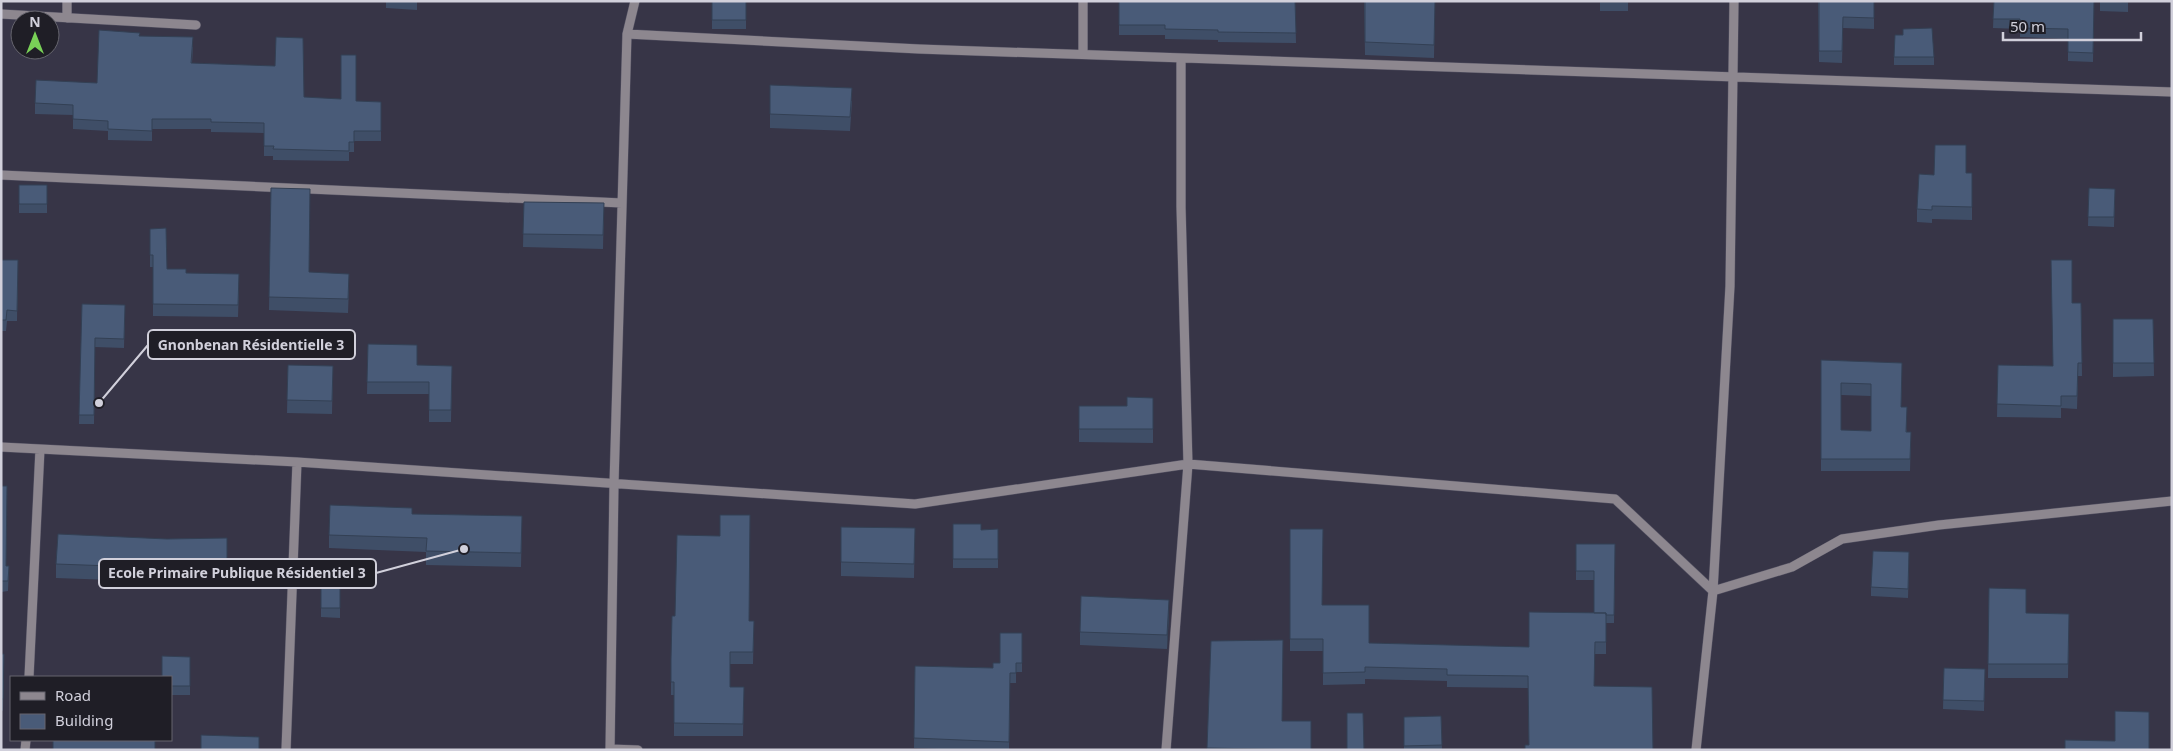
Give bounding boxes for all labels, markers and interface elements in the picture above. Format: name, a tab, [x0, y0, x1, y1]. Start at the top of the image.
north arrow	[10, 10, 60, 60]
scale bar	[2003, 10, 2140, 42]
text: N	[29, 12, 41, 31]
text: 50 m	[2010, 16, 2045, 36]
callout: Gnonbenan Résidentielle 3	[148, 330, 355, 359]
text: Gnonbenan Résidentielle 3	[158, 335, 344, 354]
callout: Ecole Primaire Publique Résidentiel 3	[99, 559, 376, 588]
text: Ecole Primaire Publique Résidentiel 3	[108, 563, 366, 582]
legend	[10, 676, 172, 741]
text: Road	[55, 685, 91, 705]
text: Building	[55, 710, 113, 730]

